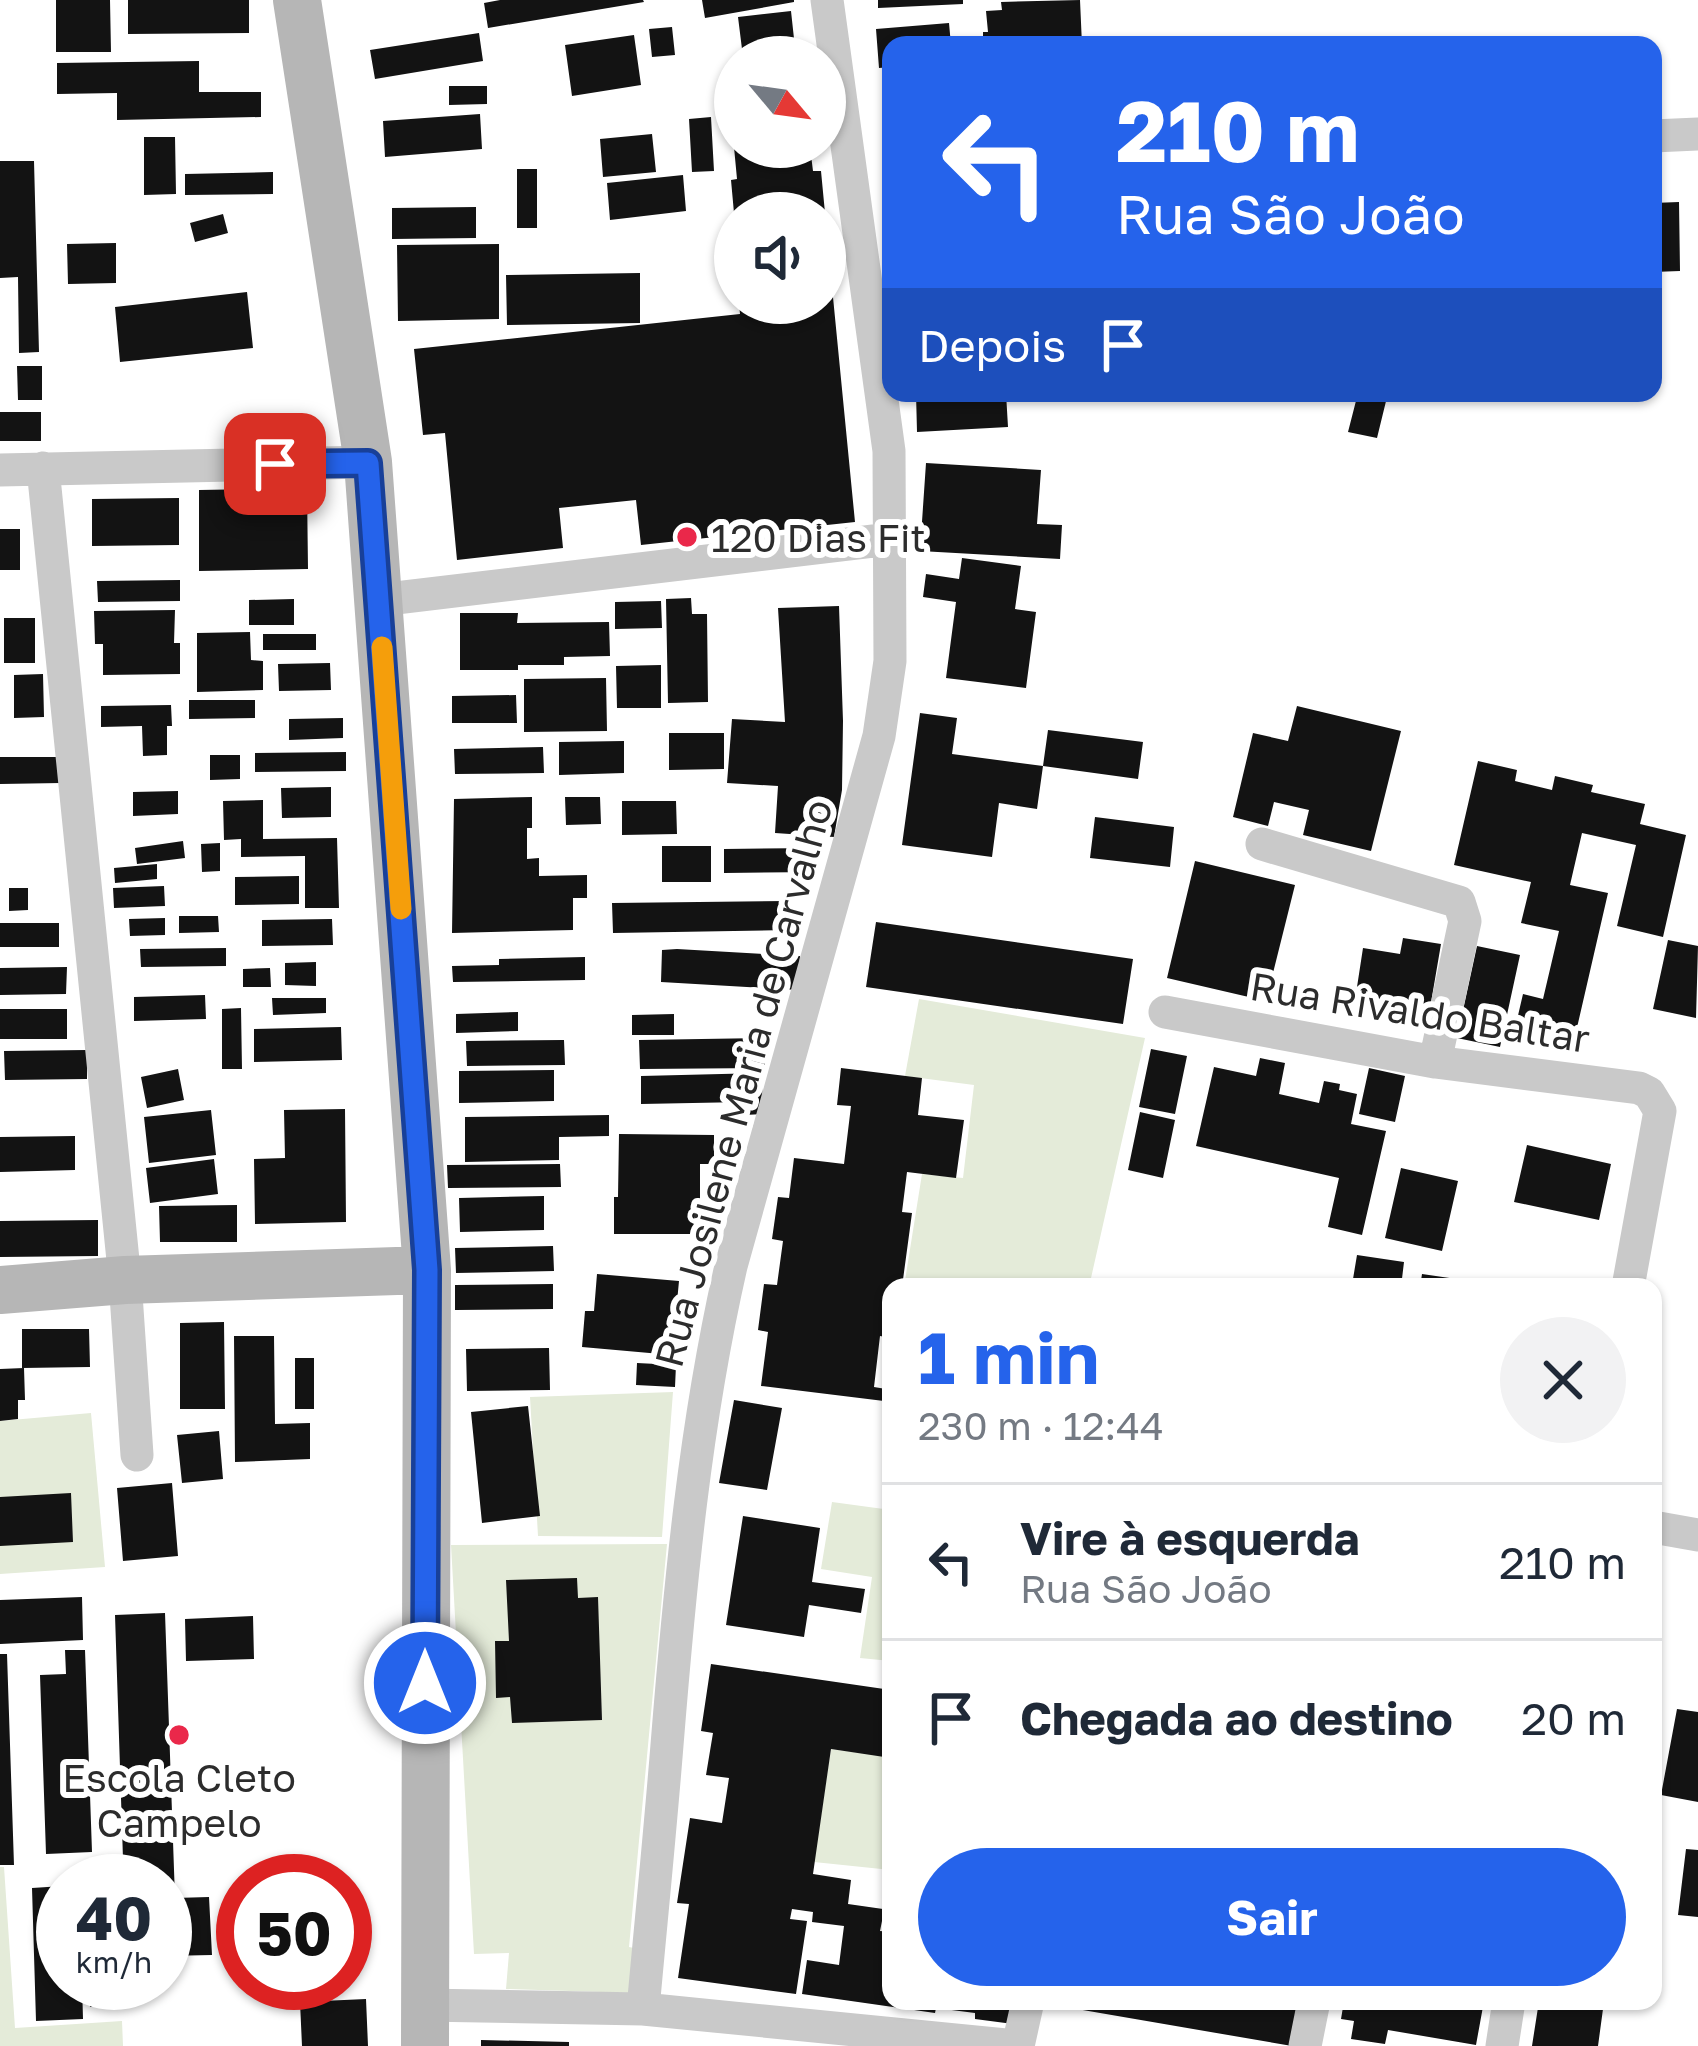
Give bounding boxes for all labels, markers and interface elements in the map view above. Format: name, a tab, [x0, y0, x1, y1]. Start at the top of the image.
north arrow	[714, 36, 846, 168]
map controls	[714, 36, 846, 324]
text: 210 m	[1116, 80, 1360, 180]
icon: left	[918, 84, 1074, 240]
text: Rua São João	[1116, 181, 1465, 246]
button: sound	[714, 192, 846, 324]
icon: arrive	[1090, 312, 1156, 378]
text: Depois	[918, 318, 1066, 372]
pin	[224, 413, 326, 515]
icon: arrive	[242, 431, 308, 497]
place label: 120 Dias Fit	[711, 514, 926, 561]
marker: 120 Dias Fit	[674, 524, 700, 550]
street label: Rua Josilene Maria de Carvalho	[645, 794, 841, 1372]
street label: Rua Rivaldo Baltar	[1247, 962, 1593, 1062]
text: 1 min	[918, 1313, 1099, 1400]
button: close	[1500, 1317, 1626, 1443]
text: 230 m · 12:44	[918, 1402, 1164, 1449]
text: Vire à esquerda	[1020, 1511, 1360, 1565]
icon: left	[918, 1529, 984, 1595]
text: 210 m	[1499, 1535, 1626, 1589]
text: Rua São João	[1020, 1565, 1272, 1612]
position arrow	[362, 1620, 488, 1746]
icon: arrive	[918, 1685, 984, 1751]
text: Chegada ao destino	[1020, 1691, 1453, 1745]
text: 20 m	[1521, 1691, 1626, 1745]
marker: Escola Cleto Campelo	[166, 1722, 192, 1748]
place label: Escola Cleto Campelo	[62, 1754, 296, 1846]
button: Sair	[918, 1848, 1626, 1986]
speed limit sign: 50	[216, 1854, 372, 2010]
text: 40	[76, 1881, 152, 1953]
text: km/h	[76, 1944, 152, 1980]

